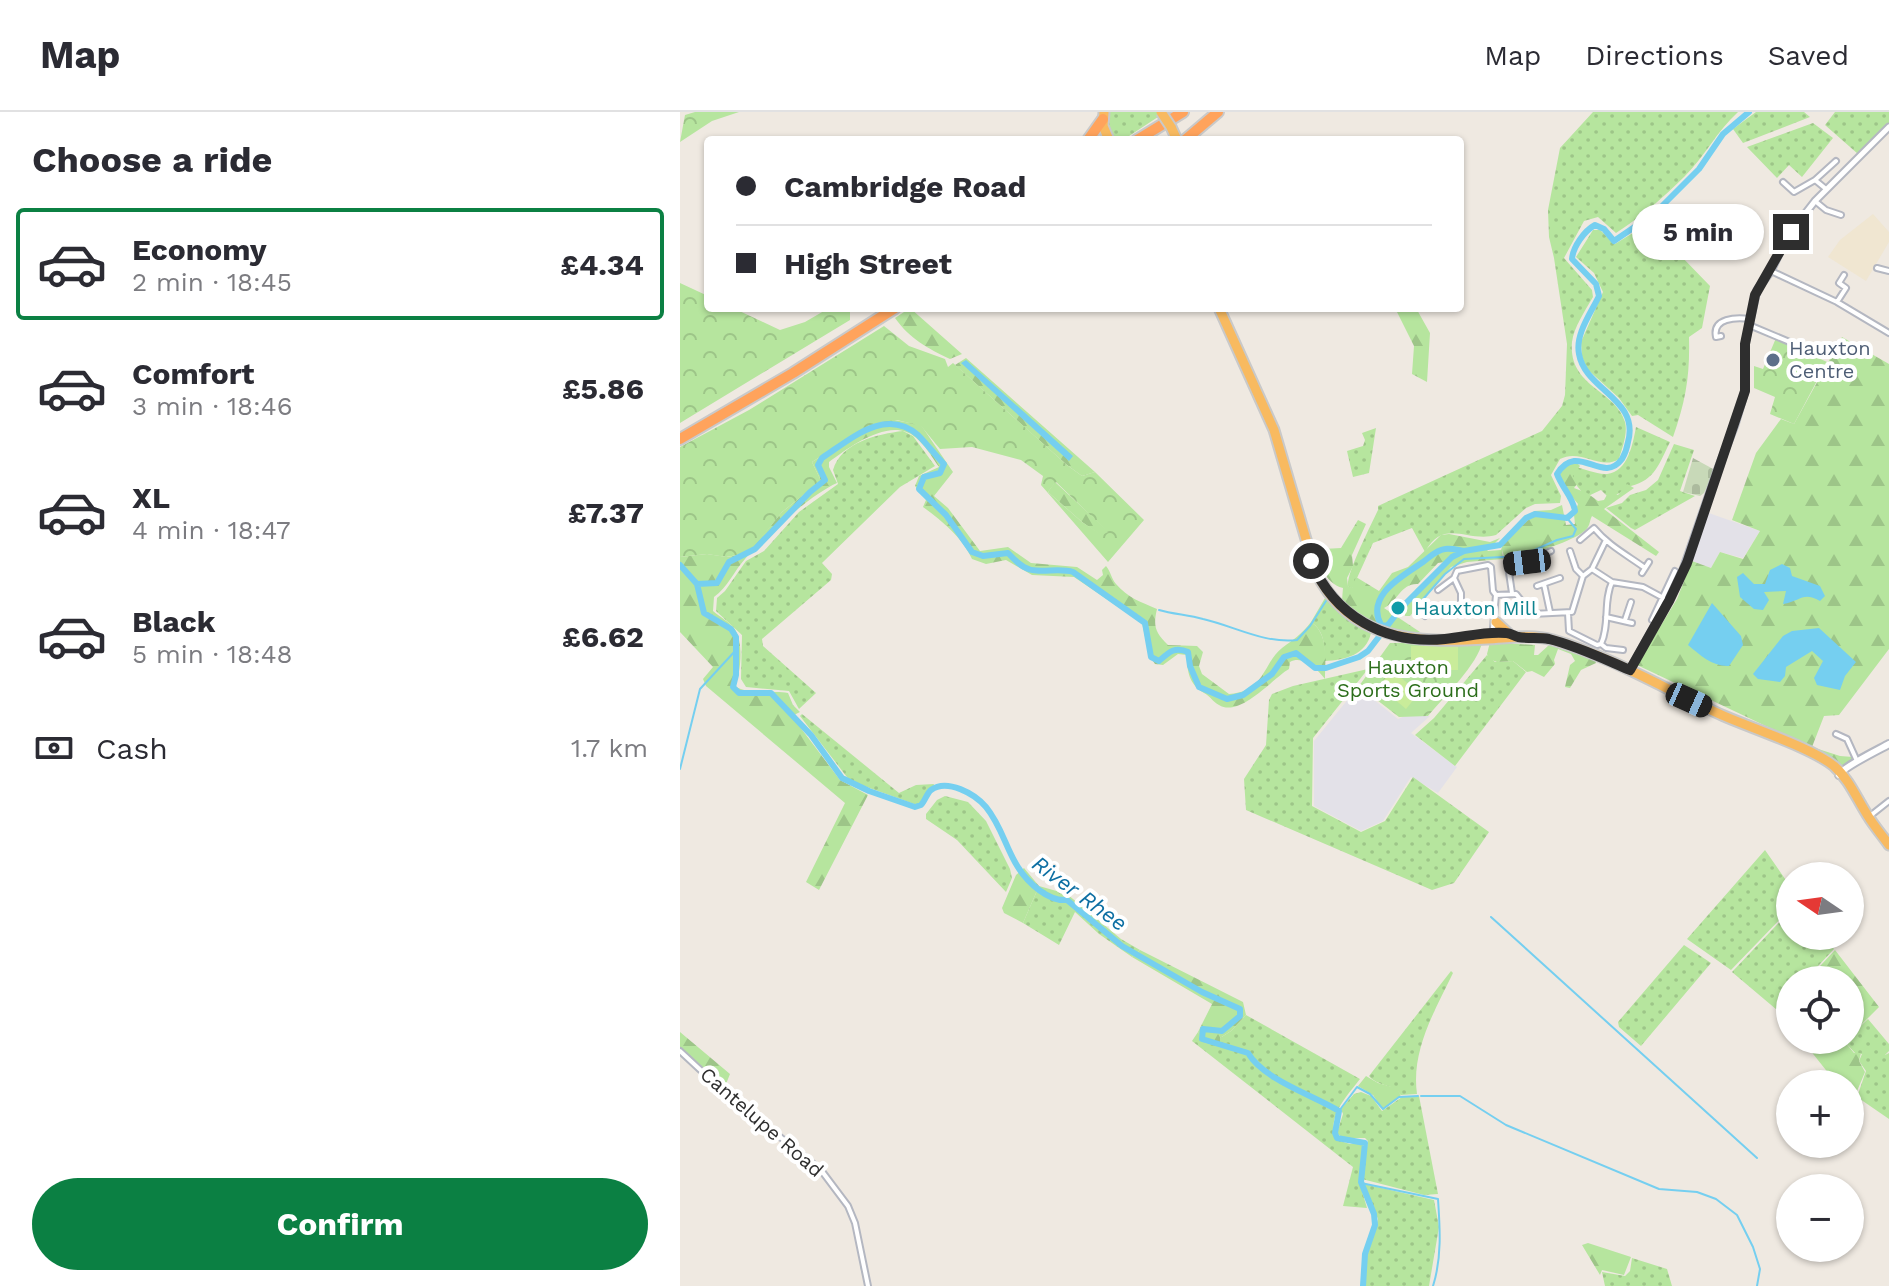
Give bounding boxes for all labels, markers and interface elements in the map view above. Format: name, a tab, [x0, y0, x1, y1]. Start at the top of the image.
text: Map	[40, 33, 120, 77]
text: Map	[1484, 39, 1541, 72]
text: Directions	[1585, 39, 1724, 72]
text: Saved	[1768, 39, 1849, 72]
text: Choose a ride	[32, 139, 272, 181]
text: Cambridge Road	[784, 169, 1026, 204]
callout: 5 min	[1631, 204, 1763, 260]
route end	[1773, 214, 1809, 250]
text: 5 min	[1663, 217, 1733, 247]
icon: car	[36, 228, 108, 300]
text: Economy	[132, 232, 267, 267]
text: High Street	[784, 246, 952, 281]
text: £4.34	[560, 247, 644, 282]
text: 2 min · 18:45	[132, 267, 292, 297]
place label: Hauxton Centre	[1789, 336, 1871, 383]
marker: Hauxton Centre	[1764, 351, 1782, 369]
icon: car	[36, 352, 108, 424]
text: Comfort	[132, 356, 254, 391]
text: £5.86	[562, 371, 644, 406]
text: 3 min · 18:46	[132, 391, 292, 421]
icon: car	[36, 476, 108, 548]
text: XL	[132, 480, 170, 515]
text: £7.37	[568, 495, 644, 530]
text: 4 min · 18:47	[132, 515, 291, 545]
route start	[1293, 543, 1329, 579]
car	[1502, 547, 1552, 577]
place label: Hauxton Mill	[1414, 596, 1537, 620]
marker: Hauxton Mill	[1389, 599, 1407, 617]
icon: car	[36, 600, 108, 672]
text: Black	[132, 604, 216, 639]
text: £6.62	[562, 619, 644, 654]
text: 5 min · 18:48	[132, 639, 293, 669]
park label: Hauxton Sports Ground	[1337, 655, 1479, 702]
car	[1662, 679, 1716, 721]
icon: cash	[32, 726, 76, 770]
text: Cash	[96, 731, 168, 766]
text: 1.7 km	[571, 733, 648, 763]
water label: River Rhee	[1027, 851, 1132, 936]
north arrow	[1776, 862, 1864, 950]
map controls	[1776, 862, 1864, 1262]
button: locate	[1776, 966, 1864, 1054]
street label: Cantelupe Road	[695, 1062, 829, 1182]
button: +	[1776, 1070, 1864, 1158]
button: −	[1776, 1174, 1864, 1262]
button: Confirm	[32, 1178, 648, 1270]

